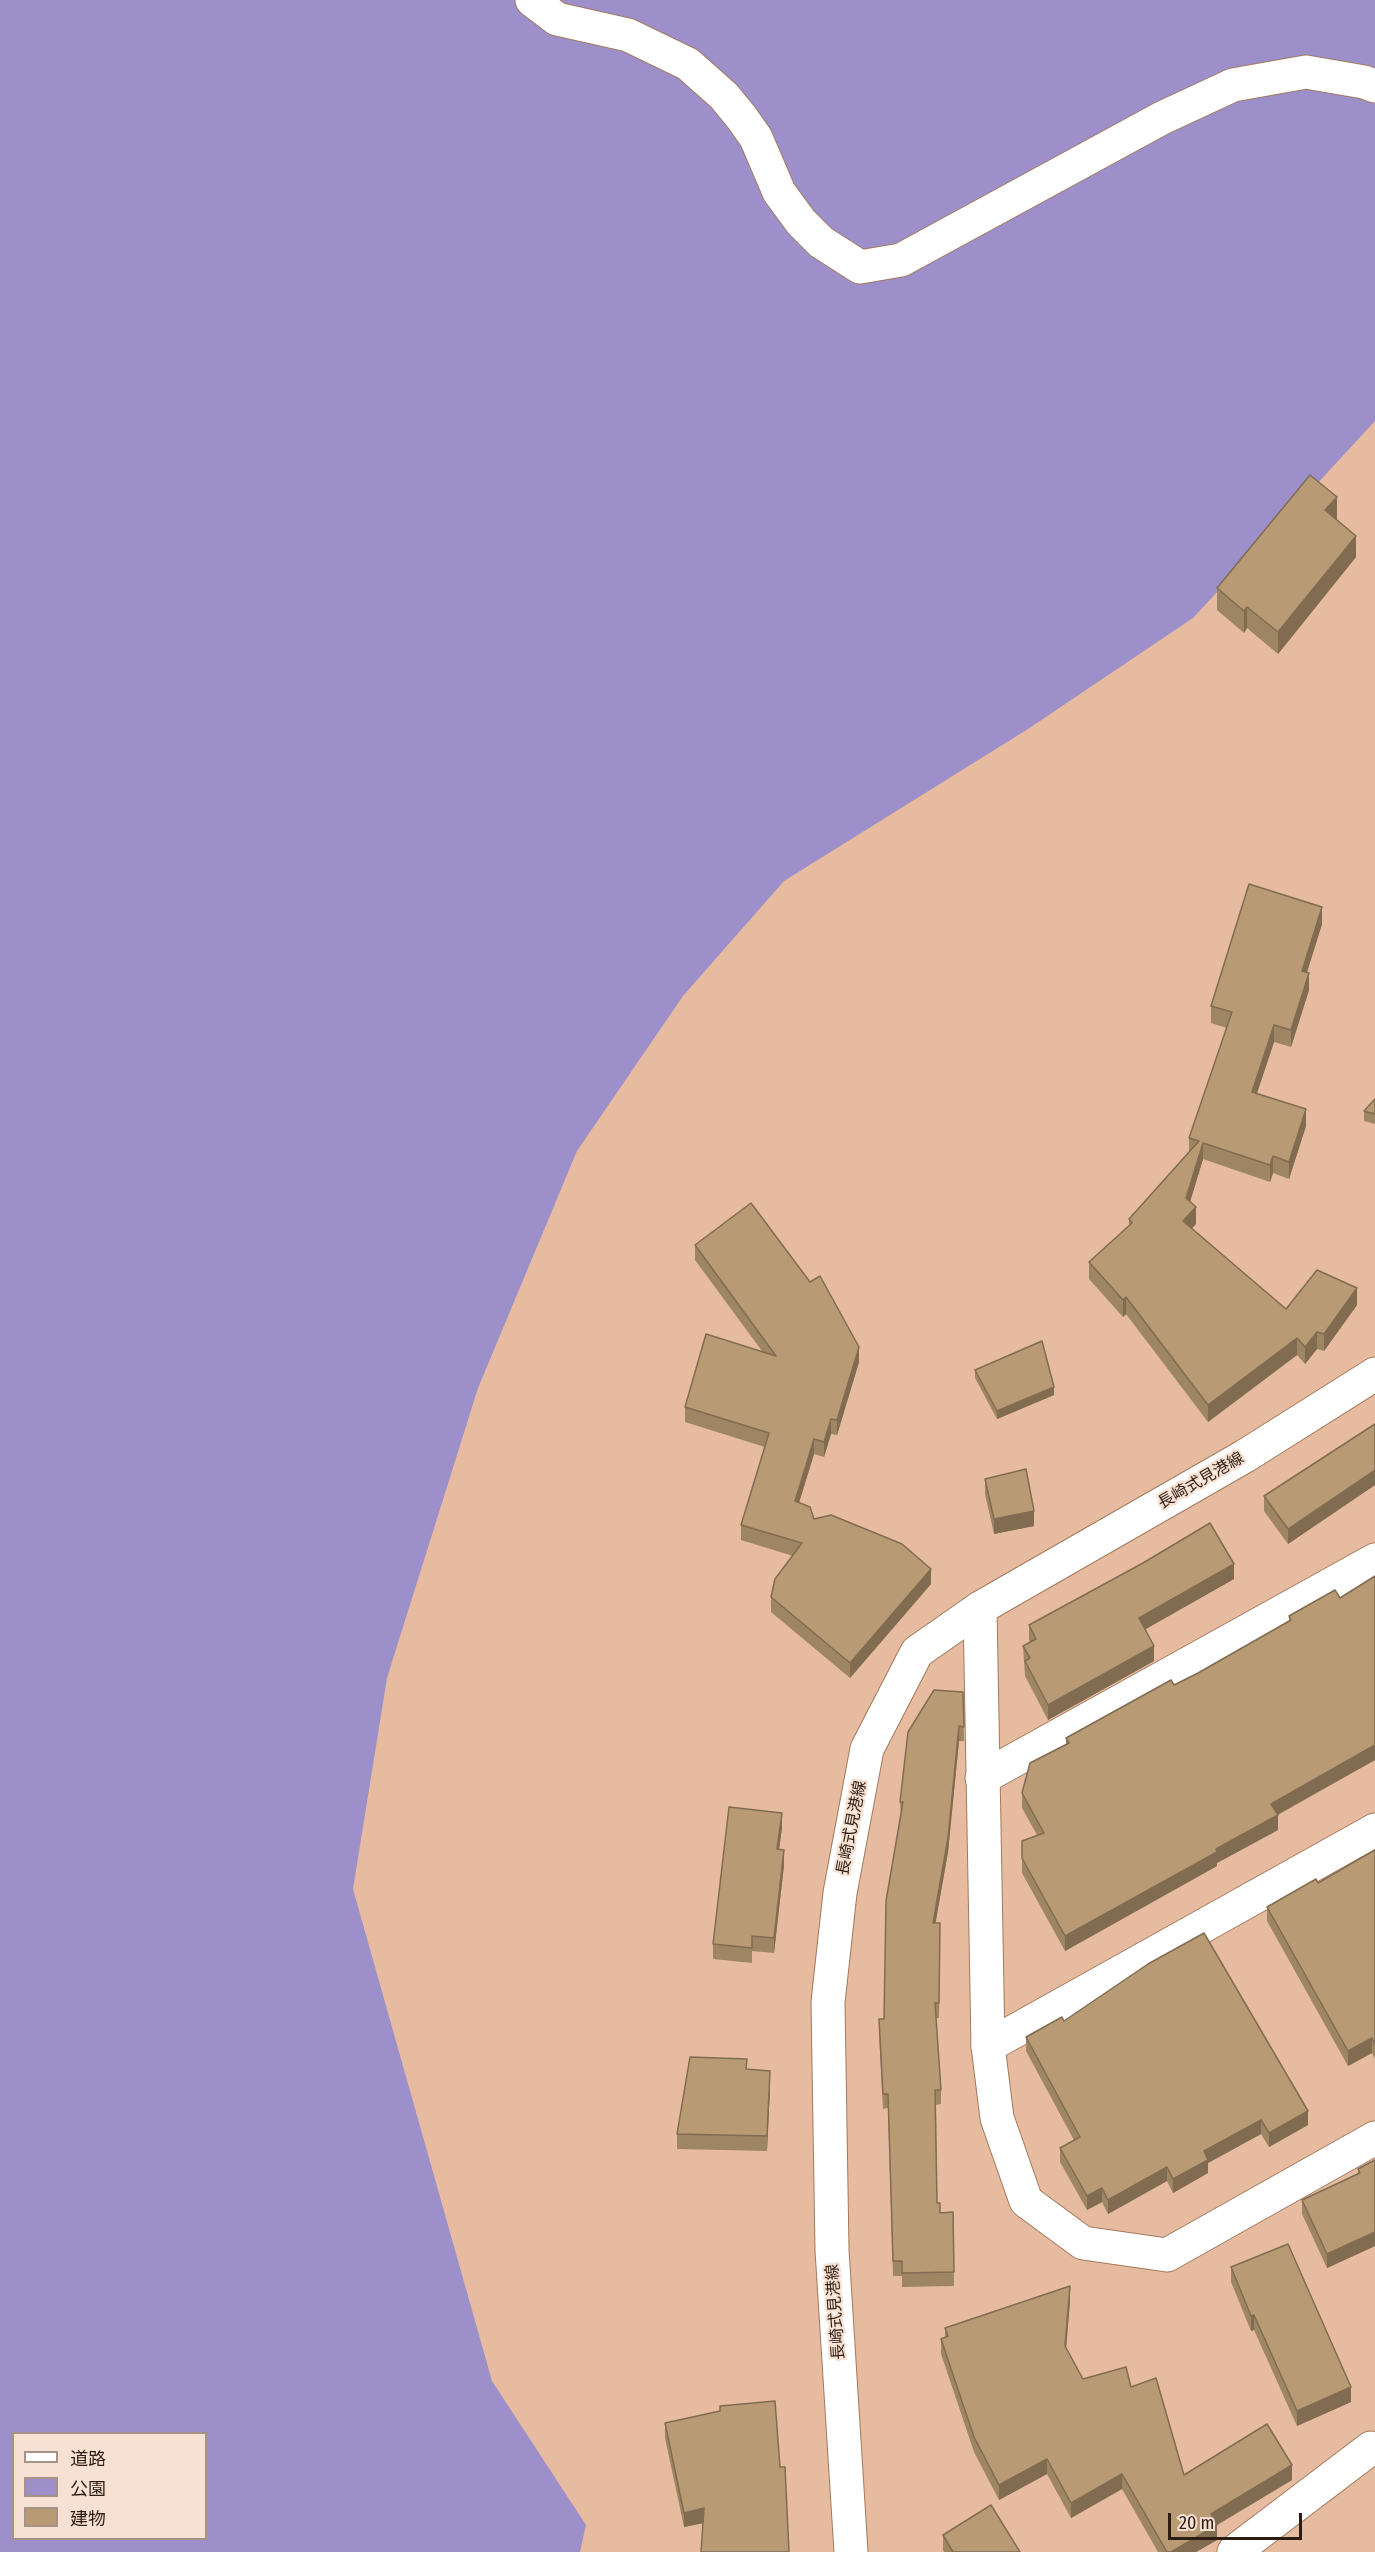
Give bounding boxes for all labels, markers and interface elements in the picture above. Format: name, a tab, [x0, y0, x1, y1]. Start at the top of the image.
street label: 長崎式見港線	[1155, 1449, 1247, 1513]
street label: 長崎式見港線	[833, 1779, 871, 1877]
street label: 長崎式見港線	[823, 2263, 849, 2361]
legend	[12, 2432, 207, 2540]
text: 道路	[70, 2448, 106, 2470]
text: 公園	[70, 2478, 106, 2500]
scale bar	[1171, 2501, 1304, 2539]
text: 建物	[70, 2508, 106, 2530]
text: 20 m	[1179, 2512, 1214, 2534]

